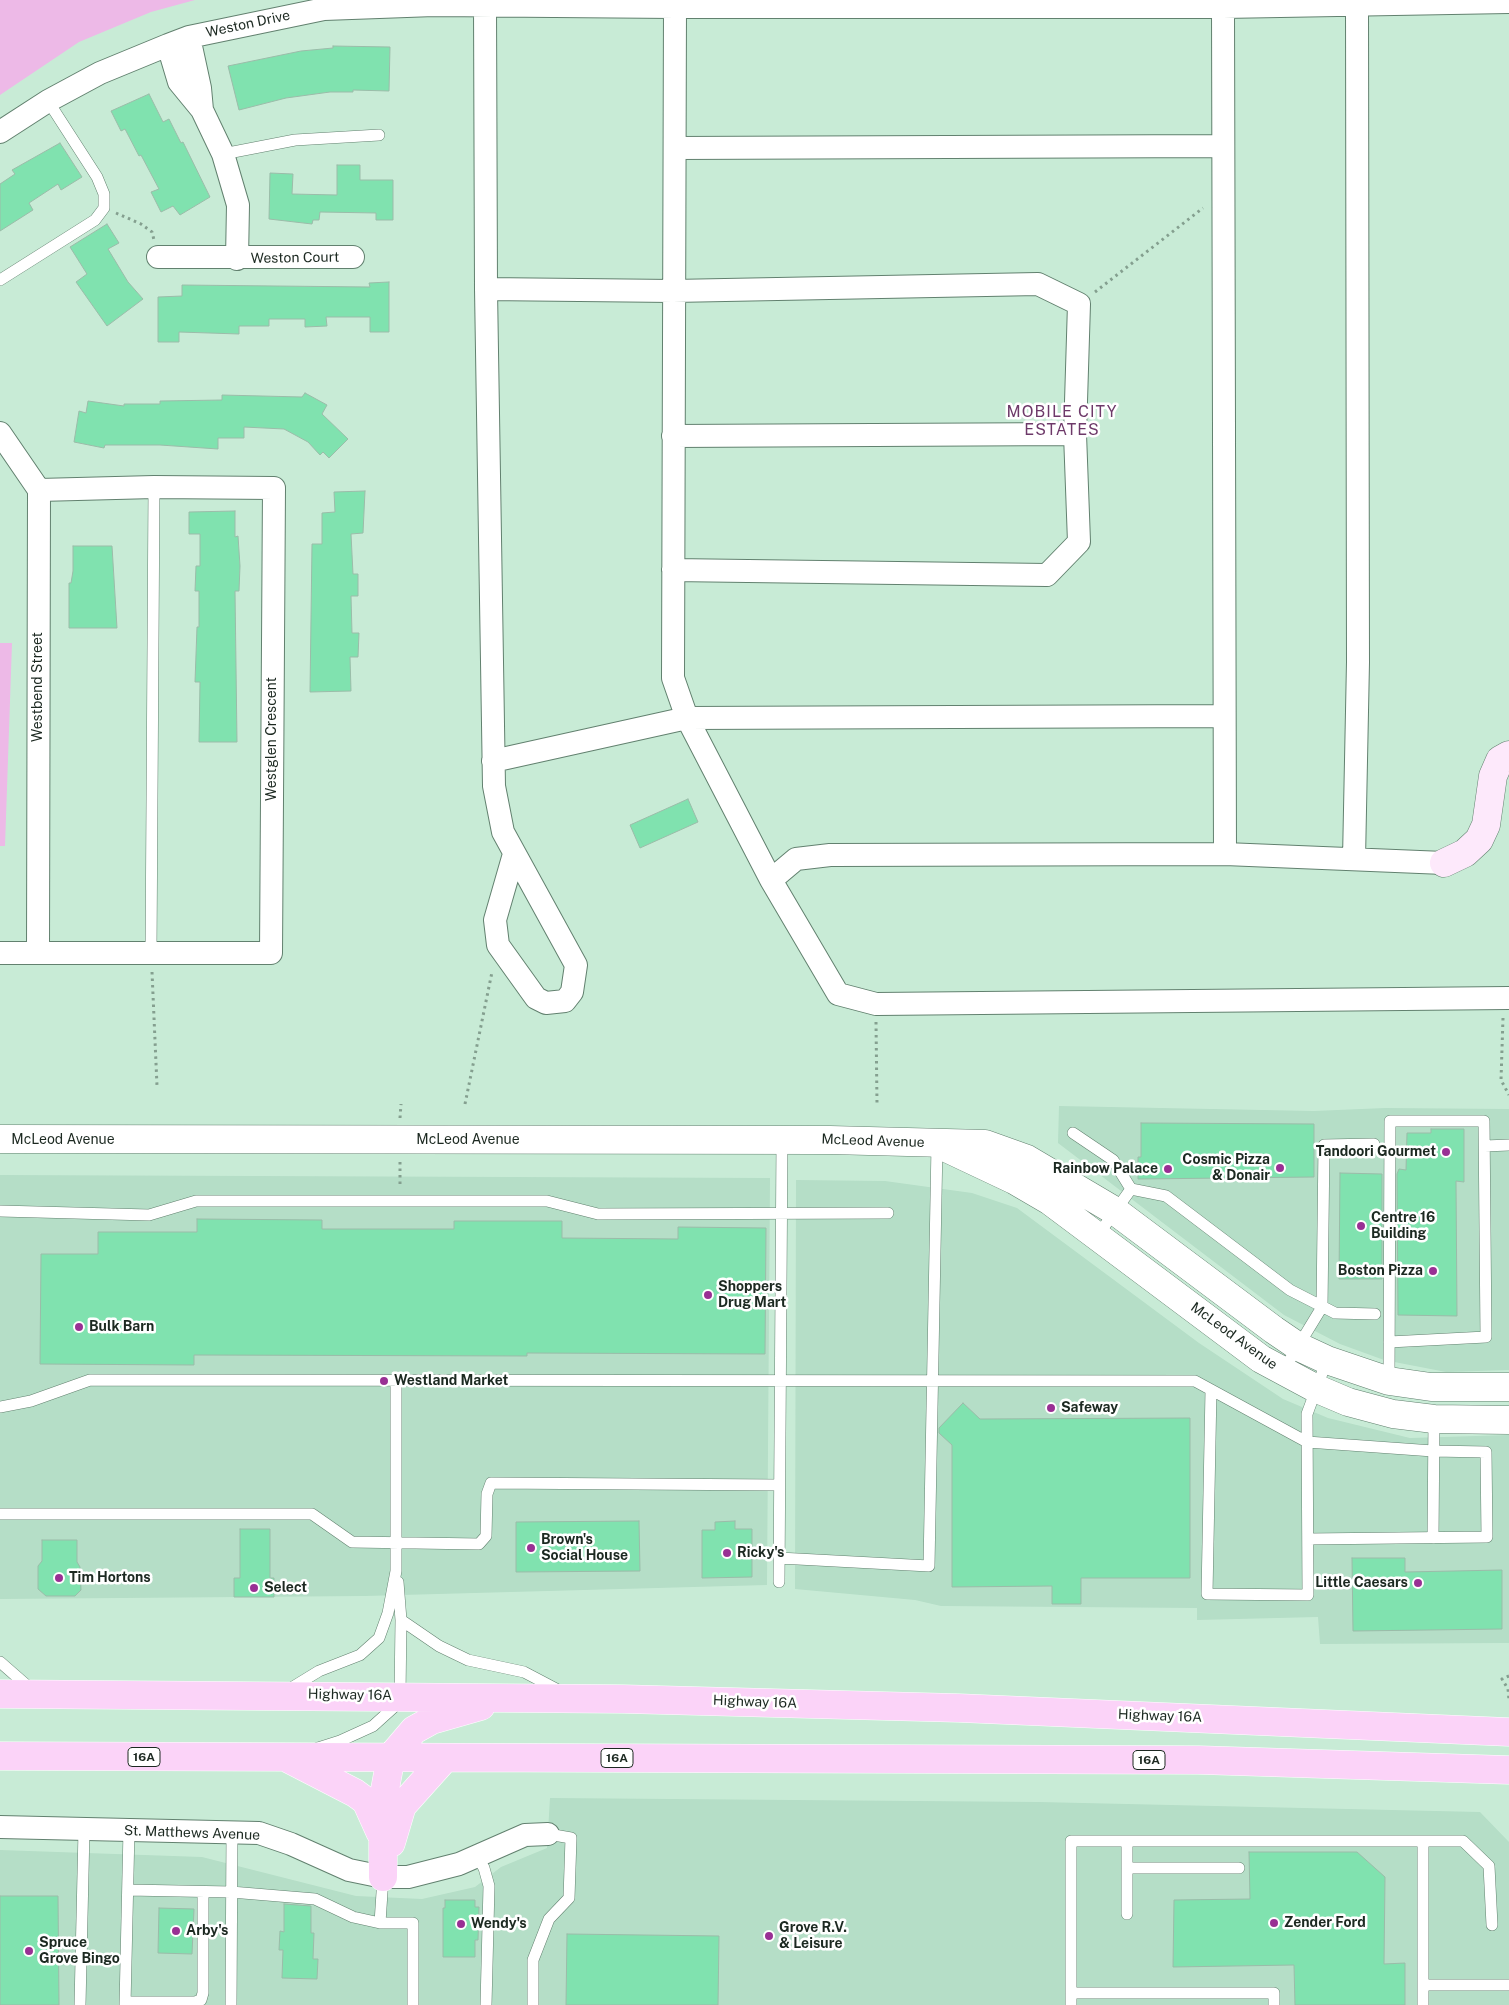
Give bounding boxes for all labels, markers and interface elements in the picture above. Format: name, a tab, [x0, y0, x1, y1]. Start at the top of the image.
street label: Weston Drive	[204, 7, 292, 41]
street label: Weston Court	[251, 249, 339, 267]
district label: MOBILE CITY ESTATES	[1005, 402, 1119, 440]
street label: Westbend Street	[30, 632, 46, 742]
street label: Westglen Crescent	[264, 677, 280, 801]
street label: McLeod Avenue	[821, 1131, 925, 1151]
street label: McLeod Avenue	[11, 1132, 115, 1148]
street label: McLeod Avenue	[416, 1132, 520, 1148]
place label: Tandoori Gourmet	[1316, 1144, 1436, 1160]
marker: Tandoori Gourmet	[1440, 1146, 1452, 1158]
place label: Cosmic Pizza & Donair	[1182, 1152, 1270, 1184]
place label: Rainbow Palace	[1053, 1161, 1158, 1177]
marker: Cosmic Pizza & Donair	[1274, 1162, 1286, 1174]
marker: Rainbow Palace	[1162, 1163, 1174, 1175]
place label: Centre 16 Building	[1371, 1210, 1435, 1242]
marker: Centre 16 Building	[1355, 1220, 1367, 1232]
place label: Boston Pizza	[1338, 1263, 1423, 1279]
marker: Boston Pizza	[1427, 1265, 1439, 1277]
place label: Shoppers Drug Mart	[718, 1279, 786, 1311]
marker: Shoppers Drug Mart	[702, 1289, 714, 1301]
street label: McLeod Avenue	[1187, 1299, 1281, 1373]
place label: Bulk Barn	[89, 1319, 154, 1335]
marker: Bulk Barn	[73, 1321, 85, 1333]
place label: Westland Market	[394, 1373, 508, 1389]
marker: Westland Market	[378, 1375, 390, 1387]
place label: Safeway	[1061, 1400, 1118, 1416]
marker: Safeway	[1045, 1402, 1057, 1414]
place label: Brown's Social House	[541, 1532, 628, 1564]
marker: Brown's Social House	[525, 1542, 537, 1554]
place label: Ricky's	[737, 1545, 784, 1561]
marker: Ricky's	[721, 1547, 733, 1559]
place label: Tim Hortons	[69, 1570, 151, 1586]
marker: Tim Hortons	[53, 1572, 65, 1584]
place label: Little Caesars	[1315, 1575, 1408, 1591]
marker: Little Caesars	[1412, 1577, 1424, 1589]
place label: Select	[264, 1580, 307, 1596]
marker: Select	[248, 1582, 260, 1594]
street label: Highway 16A	[308, 1686, 392, 1704]
street label: Highway 16A	[713, 1692, 797, 1712]
street label: Highway 16A	[1118, 1706, 1202, 1726]
road number: 16A	[128, 1748, 160, 1766]
road number: 16A	[601, 1749, 633, 1768]
road number: 16A	[1133, 1750, 1165, 1770]
street label: St. Matthews Avenue	[124, 1822, 260, 1844]
place label: Zender Ford	[1284, 1915, 1366, 1931]
place label: Wendy's	[471, 1916, 527, 1932]
marker: Zender Ford	[1268, 1917, 1280, 1929]
marker: Wendy's	[455, 1918, 467, 1930]
place label: Grove R.V. & Leisure	[779, 1920, 847, 1952]
place label: Arby's	[186, 1923, 228, 1939]
marker: Arby's	[170, 1925, 182, 1937]
marker: Grove R.V. & Leisure	[763, 1930, 775, 1942]
place label: Spruce Grove Bingo	[39, 1935, 120, 1968]
marker: Spruce Grove Bingo	[23, 1945, 35, 1957]

